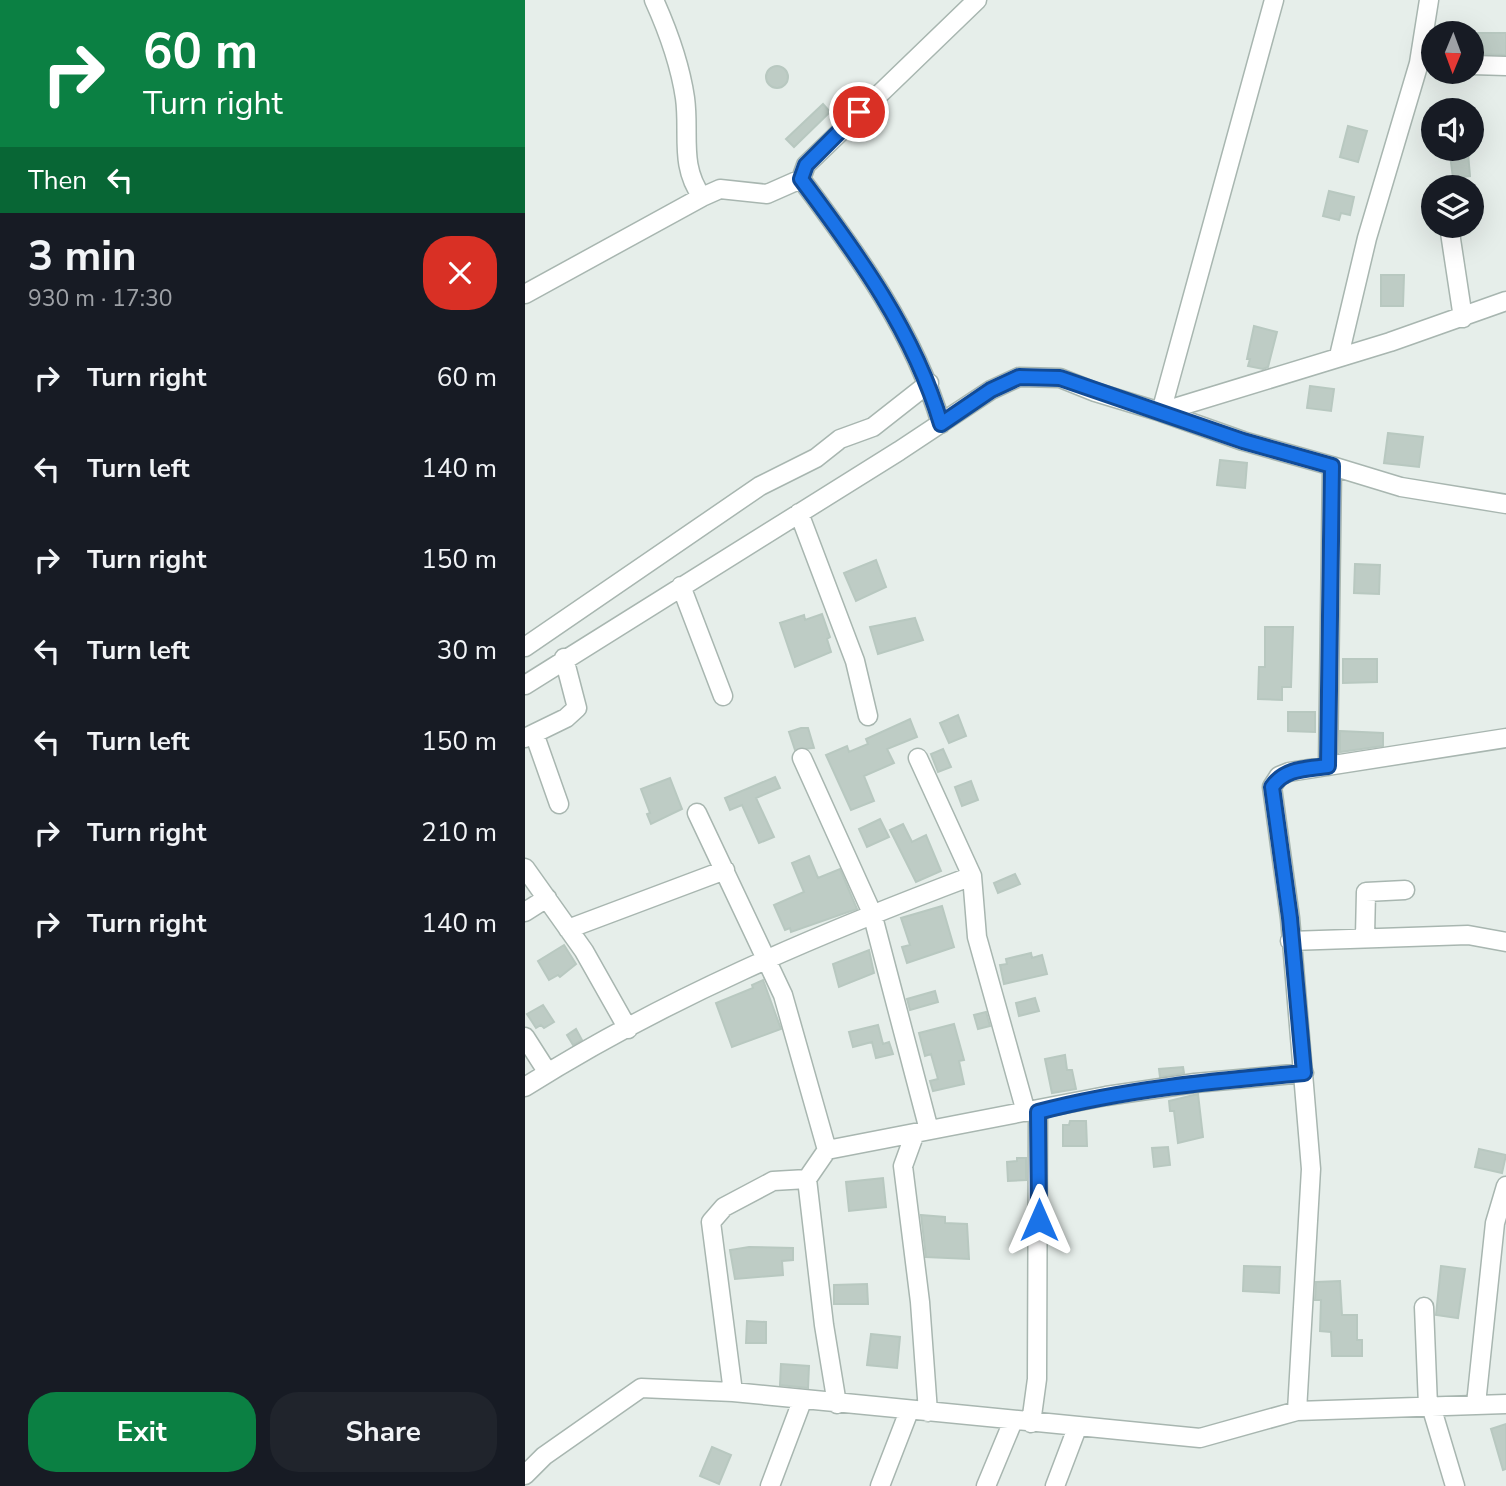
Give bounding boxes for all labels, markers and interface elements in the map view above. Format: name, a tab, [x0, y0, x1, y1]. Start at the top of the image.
text: 60 m	[143, 18, 258, 85]
north arrow	[1421, 21, 1484, 84]
map controls	[1421, 21, 1484, 238]
icon: right	[28, 28, 119, 119]
text: Turn right	[143, 82, 283, 125]
pin	[829, 82, 889, 142]
icon: arrive	[840, 93, 878, 131]
button: sound	[1421, 98, 1484, 161]
icon: left	[101, 161, 139, 199]
text: Then	[28, 163, 87, 198]
button: layers	[1421, 175, 1484, 238]
text: 3 min	[28, 228, 137, 285]
button: close	[423, 236, 497, 310]
text: 930 m · 17:30	[28, 283, 173, 314]
icon: right	[28, 359, 66, 397]
text: Turn right	[87, 360, 206, 395]
text: 60 m	[437, 360, 497, 395]
icon: left	[28, 450, 66, 488]
text: Turn left	[87, 451, 190, 486]
text: 140 m	[421, 451, 497, 486]
icon: right	[28, 541, 66, 579]
text: Turn right	[87, 542, 206, 577]
text: 150 m	[421, 542, 497, 577]
icon: left	[28, 632, 66, 670]
text: Turn left	[87, 633, 190, 668]
text: 30 m	[437, 633, 497, 668]
icon: left	[28, 723, 66, 761]
text: Turn left	[87, 724, 190, 759]
text: 150 m	[421, 724, 497, 759]
icon: right	[28, 814, 66, 852]
text: Turn right	[87, 815, 206, 850]
text: 210 m	[421, 815, 497, 850]
icon: right	[28, 905, 66, 943]
text: Turn right	[87, 906, 206, 941]
text: 140 m	[421, 906, 497, 941]
position arrow	[1002, 1183, 1076, 1257]
button: Exit	[28, 1392, 256, 1472]
button: Share	[270, 1392, 497, 1472]

